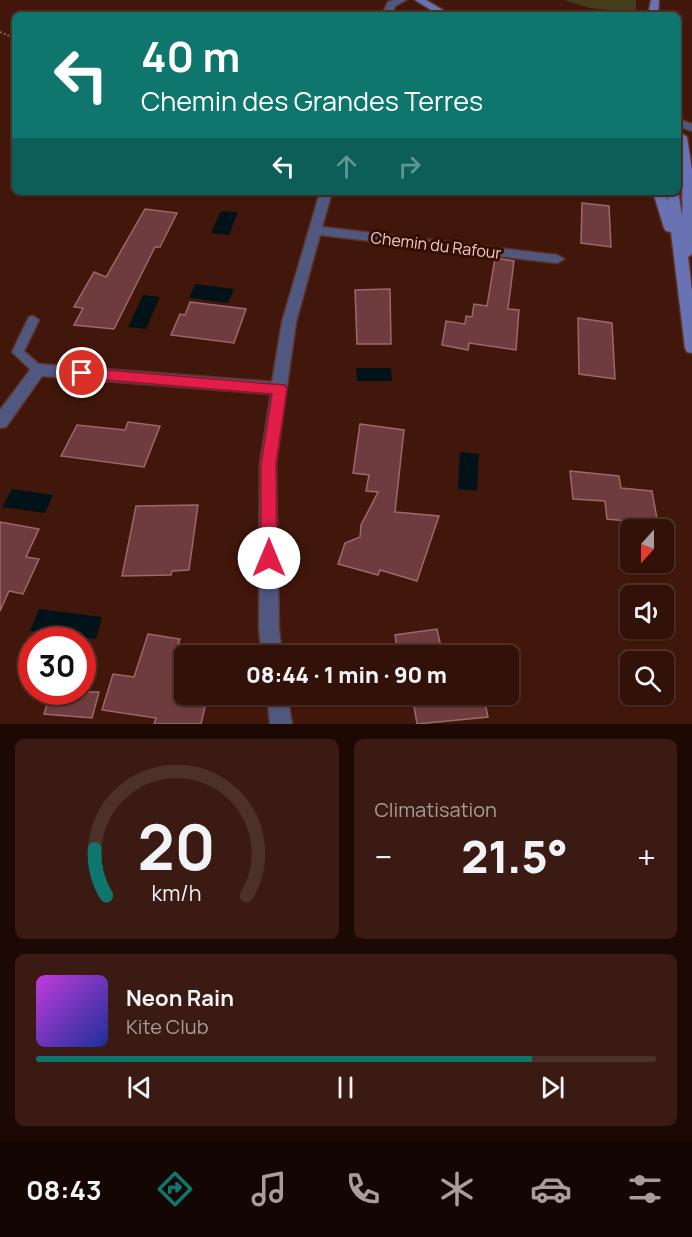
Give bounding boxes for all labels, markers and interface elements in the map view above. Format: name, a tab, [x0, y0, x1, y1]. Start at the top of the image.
text: 40 m	[141, 27, 240, 85]
icon: left	[42, 36, 120, 114]
text: Chemin des Grandes Terres	[141, 82, 483, 119]
icon: left	[267, 150, 300, 183]
icon: ahead	[330, 150, 363, 183]
icon: right	[393, 150, 426, 183]
street label: Chemin du Rafour	[369, 226, 503, 264]
pin	[56, 347, 107, 398]
icon: arrive	[65, 356, 98, 389]
north arrow	[620, 519, 674, 573]
map controls	[620, 519, 674, 705]
position arrow	[237, 526, 301, 590]
button: sound	[620, 585, 674, 639]
speed limit sign: 30	[18, 627, 96, 705]
button: search	[620, 651, 674, 705]
text: 08:44 · 1 min · 90 m	[246, 660, 447, 690]
text: Climatisation	[375, 796, 497, 823]
text: 20	[138, 803, 216, 889]
text: 21.5°	[461, 825, 568, 887]
text: −	[375, 834, 392, 879]
text: +	[637, 834, 656, 879]
text: km/h	[152, 878, 202, 907]
text: Neon Rain	[126, 983, 234, 1013]
text: Kite Club	[126, 1013, 209, 1040]
icon: previous	[123, 1071, 156, 1104]
icon: pause	[329, 1071, 362, 1104]
icon: next	[536, 1071, 569, 1104]
icon: directions	[154, 1168, 196, 1210]
icon: music	[248, 1168, 290, 1210]
icon: phone	[342, 1168, 384, 1210]
icon: climate	[436, 1168, 478, 1210]
icon: car	[530, 1168, 572, 1210]
icon: filters	[624, 1168, 666, 1210]
text: 08:43	[26, 1171, 102, 1208]

